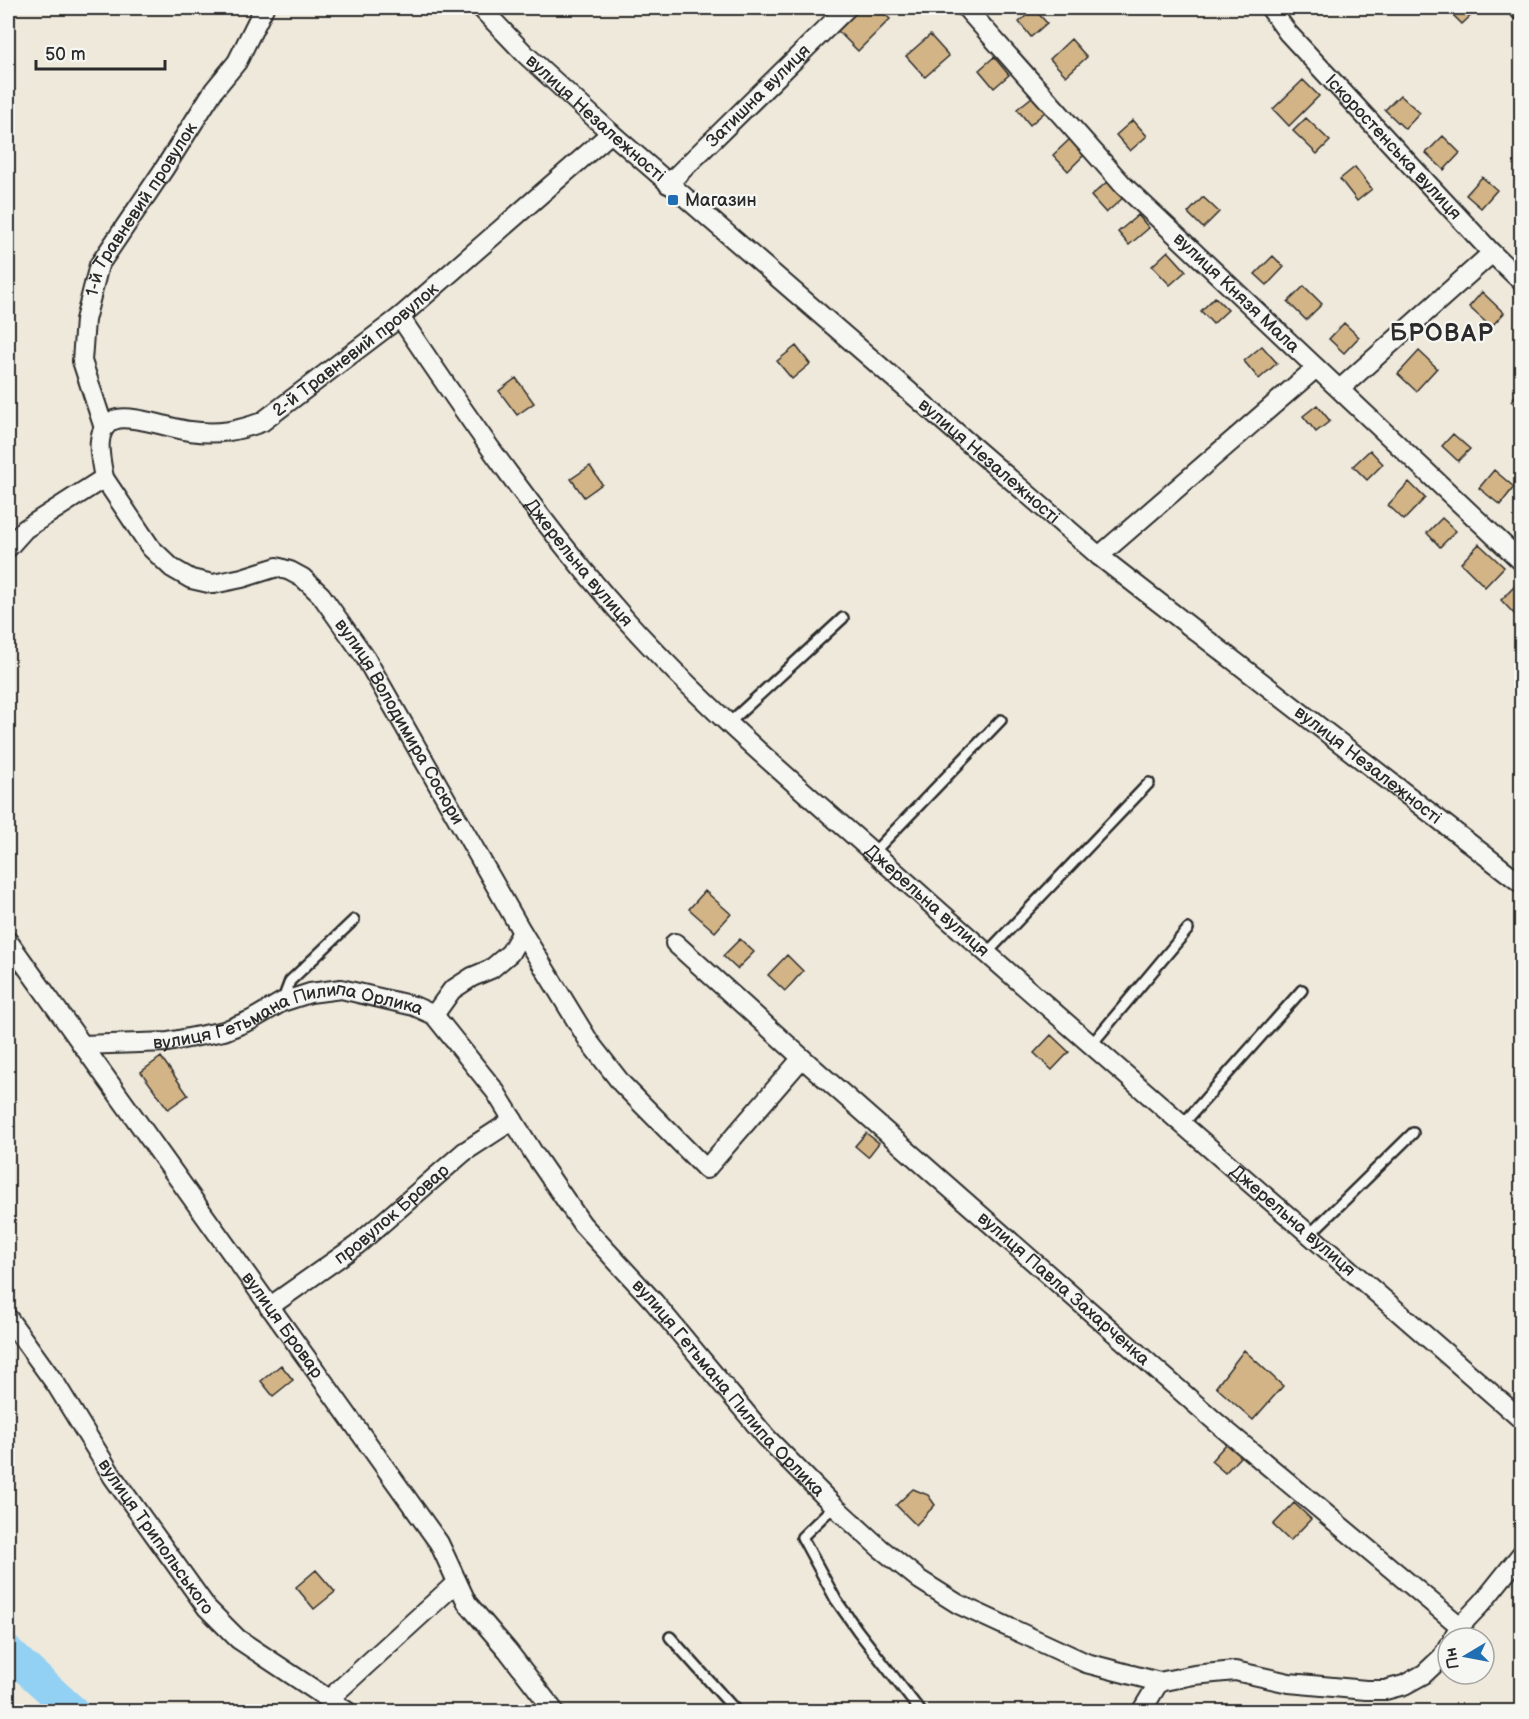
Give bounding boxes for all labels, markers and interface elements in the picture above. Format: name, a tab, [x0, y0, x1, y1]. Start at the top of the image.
scale bar	[36, 33, 165, 71]
street label: Затишна вулиця	[701, 40, 814, 151]
text: 50 m	[45, 44, 86, 65]
street label: вулиця Незалежності	[522, 50, 670, 186]
street label: Іскоростенська вулиця	[1321, 70, 1466, 224]
street label: 1-й Травневий провулок	[81, 118, 202, 299]
place label: Магазин	[685, 190, 757, 211]
marker: Магазин	[666, 193, 680, 207]
street label: вулиця Князя Мала	[1169, 228, 1304, 357]
street label: 2-й Травневий провулок	[268, 278, 443, 421]
district label: БРОВАР	[1390, 319, 1494, 348]
street label: вулиця Незалежності	[914, 394, 1064, 528]
street label: Джерельна вулиця	[521, 494, 637, 631]
street label: вулиця Володимира Сосюри	[331, 614, 469, 828]
street label: вулиця Незалежності	[1291, 701, 1446, 828]
street label: Джерельна вулиця	[861, 840, 994, 961]
street label: вулиця Гетьмана Пилипа Орлика	[153, 978, 427, 1053]
street label: провулок Бровар	[330, 1159, 453, 1268]
street label: Джерельна вулиця	[1226, 1160, 1360, 1280]
street label: вулиця Павла Захарченка	[973, 1207, 1154, 1370]
street label: вулиця Бровар	[238, 1268, 328, 1382]
street label: вулиця Гетьмана Пилипа Орлика	[628, 1275, 829, 1501]
street label: вулиця Трипольського	[94, 1455, 218, 1619]
north arrow	[1436, 1626, 1496, 1686]
text: Пн	[1441, 1646, 1464, 1670]

